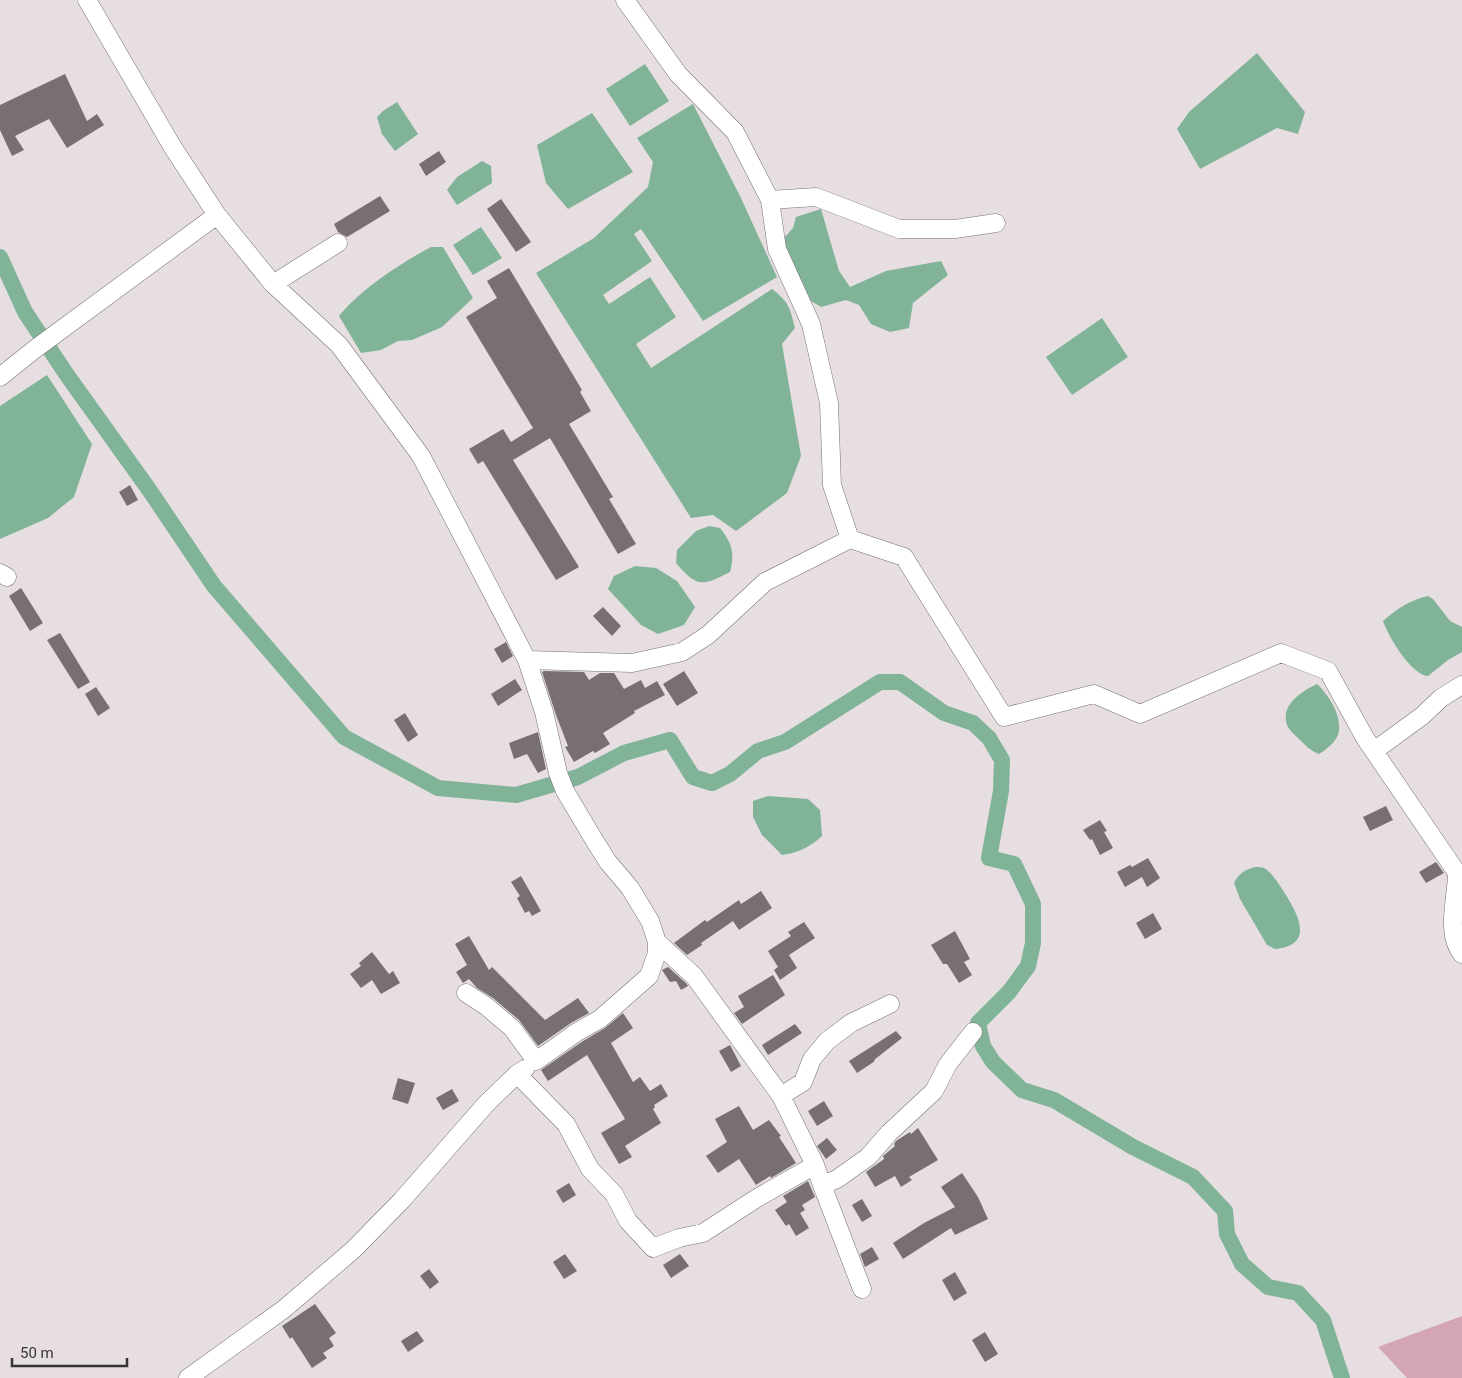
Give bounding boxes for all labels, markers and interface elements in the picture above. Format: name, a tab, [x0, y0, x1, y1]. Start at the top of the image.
scale bar	[12, 1336, 128, 1368]
text: 50 m	[20, 1344, 54, 1362]

